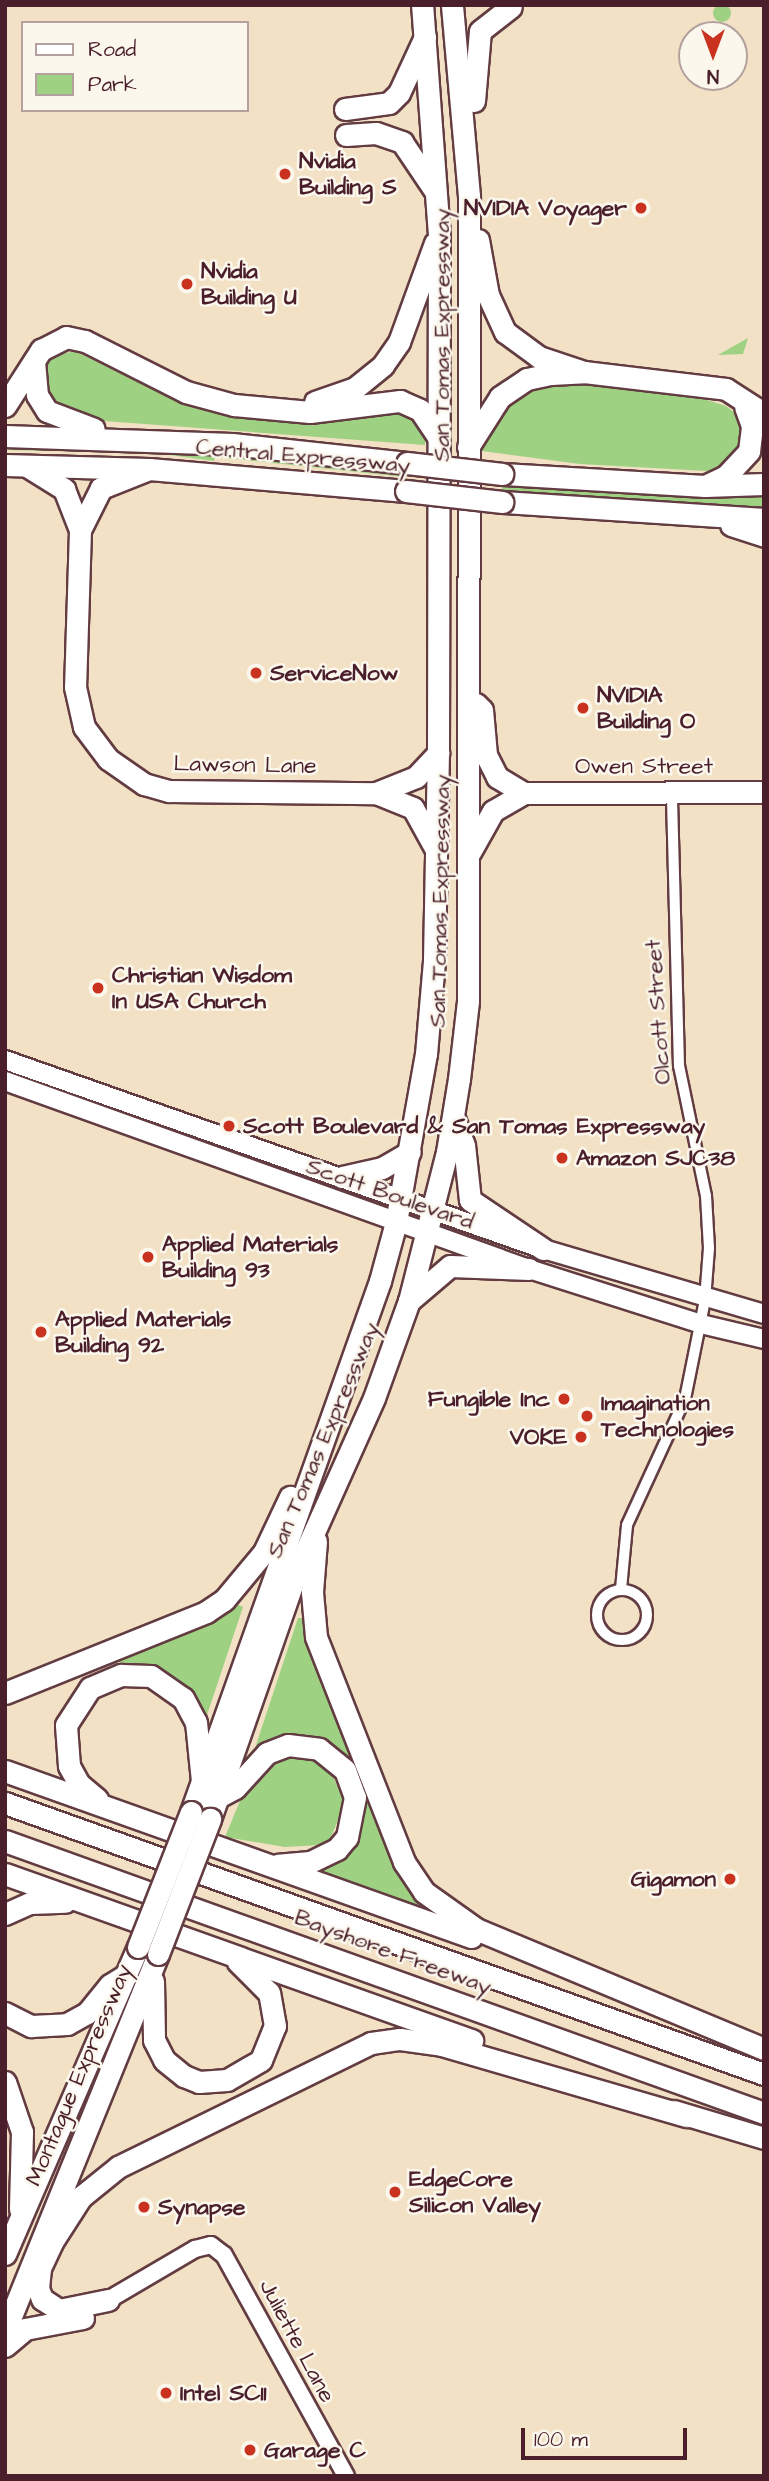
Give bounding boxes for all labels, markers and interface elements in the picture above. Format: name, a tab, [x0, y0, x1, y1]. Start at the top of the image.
legend	[21, 21, 248, 112]
north arrow	[678, 21, 748, 91]
text: Road	[88, 35, 136, 64]
text: N	[707, 62, 719, 89]
text: Park	[88, 70, 137, 99]
place label: Nvidia Building S	[299, 147, 397, 201]
marker: Nvidia Building S	[277, 166, 293, 182]
place label: NVIDIA Voyager	[464, 194, 627, 222]
marker: NVIDIA Voyager	[633, 200, 649, 216]
street label: San Tomas Expressway	[428, 208, 456, 462]
place label: Nvidia Building U	[201, 257, 297, 311]
marker: Nvidia Building U	[179, 276, 195, 292]
street label: Central Expressway	[195, 433, 411, 479]
place label: ServiceNow	[270, 659, 398, 687]
marker: ServiceNow	[248, 665, 264, 681]
place label: NVIDIA Building O	[597, 681, 695, 735]
marker: NVIDIA Building O	[575, 700, 591, 716]
street label: Lawson Lane	[173, 750, 317, 780]
street label: Owen Street	[575, 752, 713, 780]
street label: San Tomas Expressway	[424, 774, 456, 1028]
street label: Olcott Street	[639, 939, 677, 1085]
place label: Christian Wisdom In USA Church	[112, 961, 292, 1015]
marker: Christian Wisdom In USA Church	[90, 980, 106, 996]
place label: Scott Boulevard & San Tomas Expressway	[243, 1112, 705, 1140]
marker: Scott Boulevard & San Tomas Expressway	[221, 1118, 237, 1134]
place label: Amazon SJC38	[576, 1144, 735, 1172]
marker: Amazon SJC38	[554, 1150, 570, 1166]
street label: Scott Boulevard	[303, 1152, 477, 1236]
place label: Applied Materials Building 93	[162, 1230, 338, 1284]
marker: Applied Materials Building 93	[140, 1249, 156, 1265]
place label: Applied Materials Building 92	[55, 1305, 231, 1359]
street label: San Tomas Expressway	[261, 1318, 385, 1562]
marker: Applied Materials Building 92	[33, 1324, 49, 1340]
place label: Fungible Inc	[428, 1385, 550, 1413]
place label: Imagination Technologies	[601, 1389, 734, 1443]
marker: Fungible Inc	[556, 1391, 572, 1407]
marker: Imagination Technologies	[579, 1408, 595, 1424]
place label: VOKE	[510, 1423, 567, 1451]
marker: VOKE	[573, 1429, 589, 1445]
place label: Gigamon	[631, 1865, 716, 1893]
marker: Gigamon	[722, 1871, 738, 1887]
street label: Bayshore Freeway	[291, 1904, 495, 2000]
street label: Montague Expressway	[20, 1960, 138, 2190]
place label: EdgeCore Silicon Valley	[409, 2165, 541, 2219]
marker: EdgeCore Silicon Valley	[387, 2184, 403, 2200]
place label: Synapse	[158, 2193, 245, 2221]
marker: Synapse	[136, 2199, 152, 2215]
street label: Juliette Lane	[253, 2275, 341, 2407]
place label: Intel SC11	[180, 2379, 266, 2407]
marker: Intel SC11	[158, 2385, 174, 2401]
scale bar	[524, 2414, 690, 2458]
text: 100 m	[534, 2425, 588, 2454]
place label: Garage C	[264, 2436, 366, 2464]
marker: Garage C	[242, 2442, 258, 2458]

